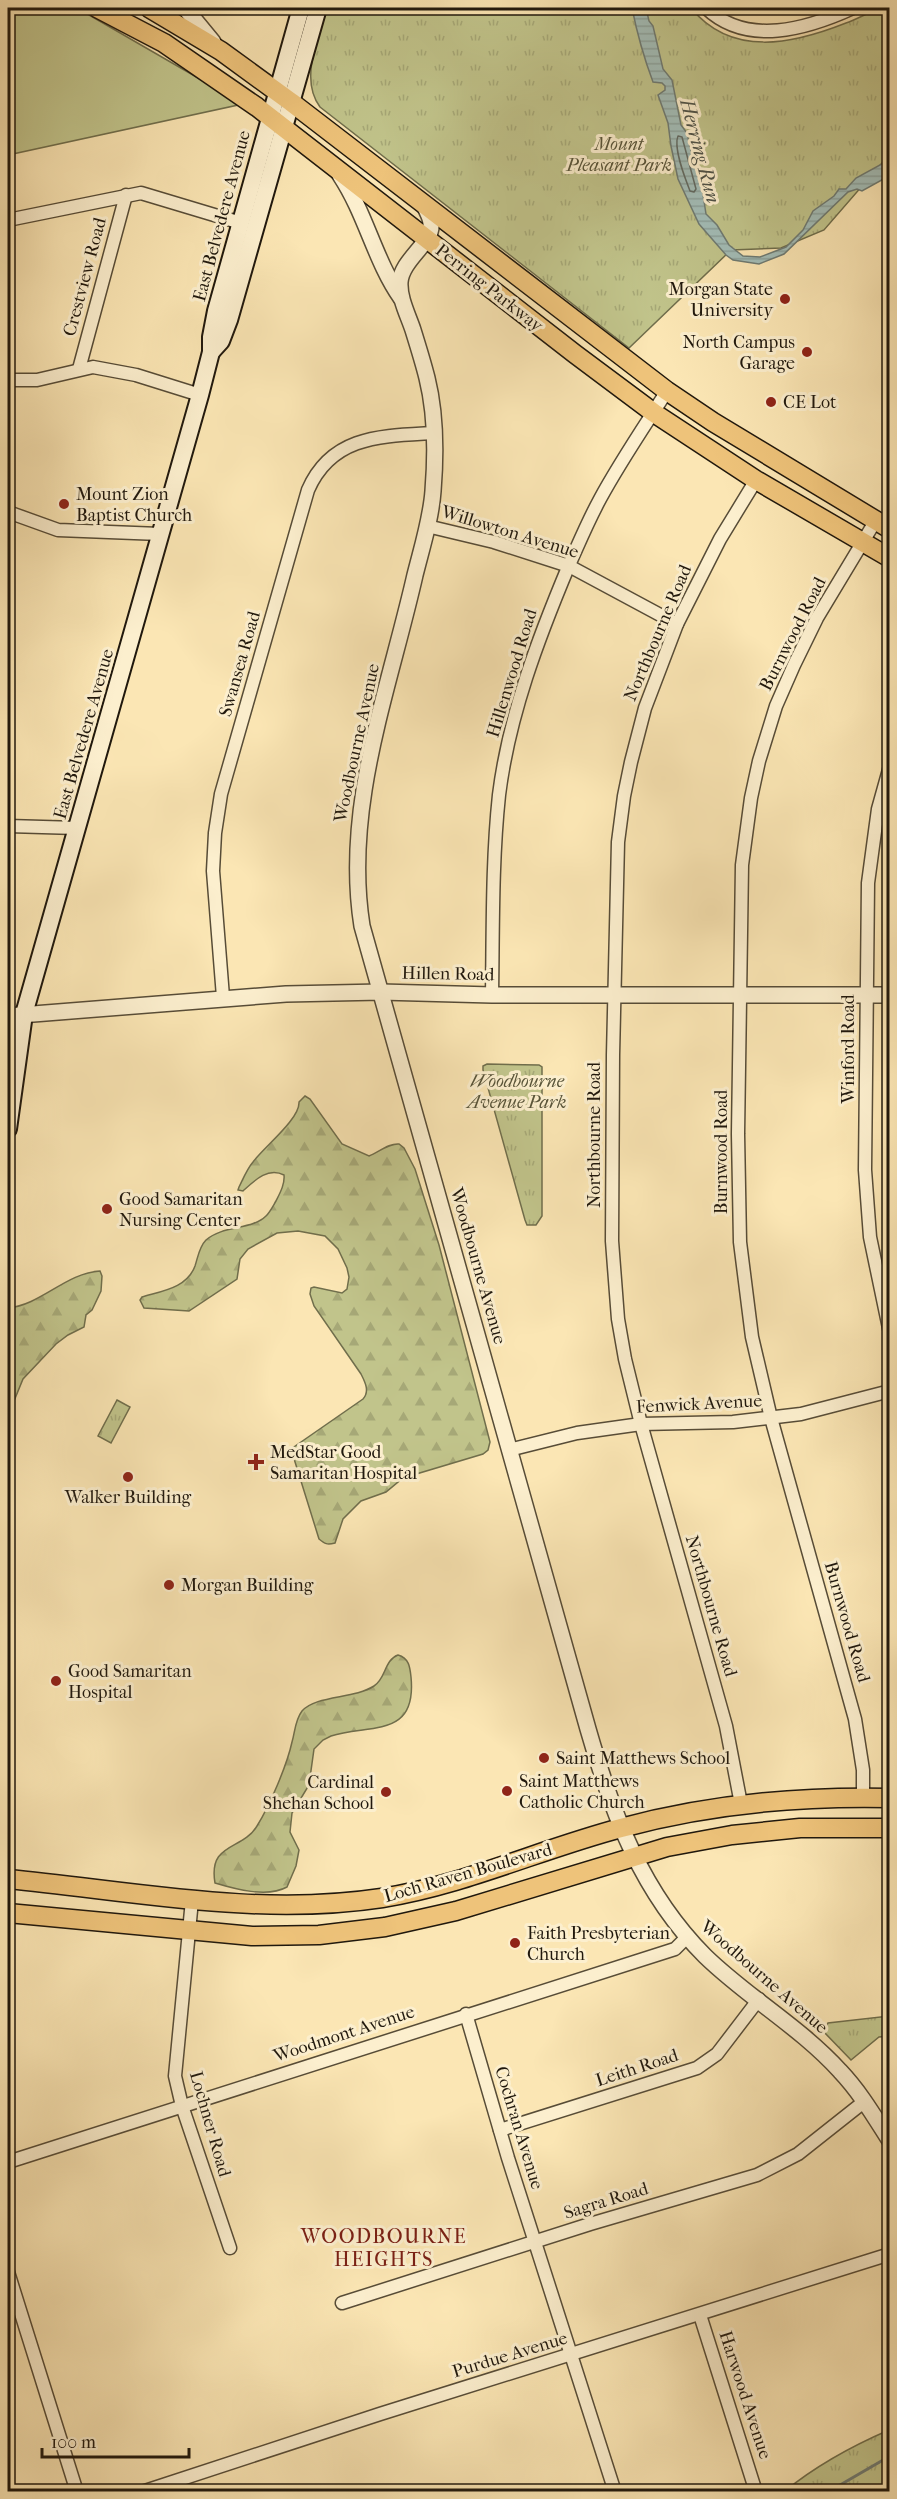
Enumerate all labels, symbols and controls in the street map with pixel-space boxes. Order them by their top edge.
water label: Herring Run [675,95,725,206]
street label: East Belvedere Avenue [189,128,255,304]
park label: Mount Pleasant Park [565,134,672,176]
street label: Crestview Road [59,215,111,339]
street label: Perring Parkway [431,240,548,337]
place label: Morgan State University [669,279,774,321]
marker: Morgan State University [778,292,792,306]
place label: North Campus Garage [683,332,795,374]
marker: North Campus Garage [800,345,814,359]
place label: CE Lot [783,392,837,413]
marker: CE Lot [764,395,778,409]
place label: Mount Zion Baptist Church [76,484,192,526]
marker: Mount Zion Baptist Church [57,497,71,511]
street label: Willowton Avenue [438,501,581,563]
street label: Northbourne Road [620,562,696,704]
street label: Burnwood Road [755,574,831,694]
street label: Hillenwood Road [482,606,542,740]
street label: Swansea Road [215,609,265,719]
street label: East Belvedere Avenue [50,646,118,822]
street label: Woodbourne Avenue [330,662,384,825]
street label: Hillen Road [401,963,495,985]
street label: Winford Road [838,994,859,1105]
street label: Northbourne Road [584,1062,605,1208]
park label: Woodbourne Avenue Park [466,1071,566,1113]
street label: Burnwood Road [711,1089,732,1214]
street label: Woodbourne Avenue [445,1184,510,1347]
place label: Good Samaritan Nursing Center [119,1189,243,1231]
marker: Good Samaritan Nursing Center [100,1202,114,1216]
street label: Fenwick Avenue [635,1390,763,1418]
place label: MedStar Good Samaritan Hospital [270,1442,417,1484]
marker: MedStar Good Samaritan Hospital [247,1453,265,1471]
marker: Walker Building [121,1470,135,1484]
place label: Walker Building [64,1487,192,1508]
street label: Northbourne Road [681,1533,741,1679]
street label: Burnwood Road [820,1559,874,1685]
place label: Morgan Building [181,1575,314,1596]
marker: Morgan Building [162,1578,176,1592]
place label: Good Samaritan Hospital [68,1661,192,1703]
marker: Good Samaritan Hospital [49,1674,63,1688]
place label: Saint Matthews School [556,1748,730,1769]
marker: Saint Matthews School [537,1751,551,1765]
place label: Saint Matthews Catholic Church [519,1771,645,1813]
place label: Cardinal Shehan School [263,1772,374,1814]
marker: Saint Matthews Catholic Church [500,1784,514,1798]
marker: Cardinal Shehan School [379,1785,393,1799]
street label: Loch Raven Boulevard [382,1839,555,1907]
street label: Woodbourne Avenue [695,1915,832,2038]
place label: Faith Presbyterian Church [527,1923,671,1965]
marker: Faith Presbyterian Church [508,1936,522,1950]
street label: Woodmont Avenue [270,2001,417,2067]
street label: Leith Road [593,2045,681,2091]
street label: Cochran Avenue [490,2064,548,2192]
street label: Lochner Road [185,2069,235,2179]
street label: Sagra Road [561,2178,651,2224]
district label: WOODBOURNE HEIGHTS [300,2225,467,2271]
street label: Purdue Avenue [450,2328,570,2382]
street label: Harwood Avenue [714,2328,776,2462]
scale bar [42,2421,189,2459]
text: 100 m [51,2432,96,2453]

